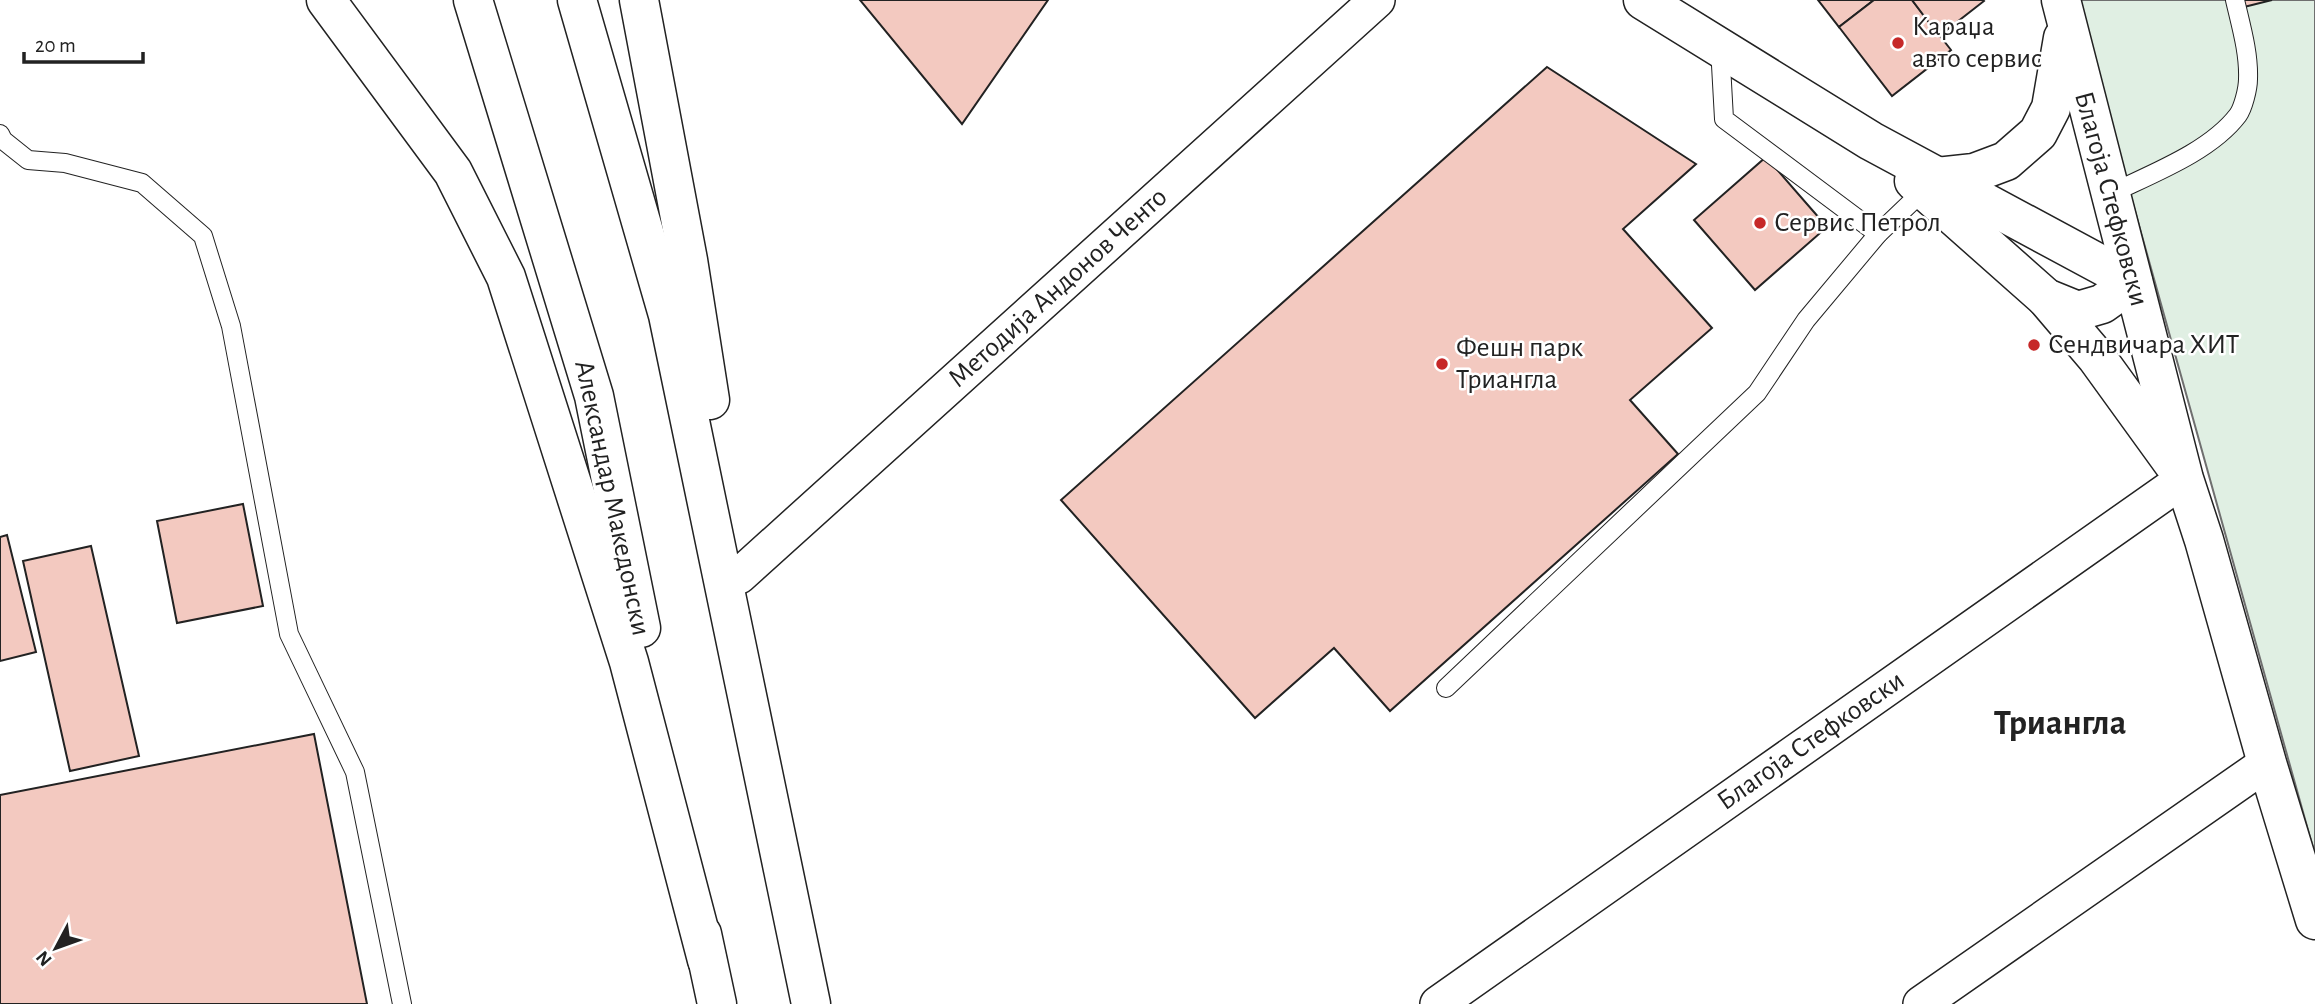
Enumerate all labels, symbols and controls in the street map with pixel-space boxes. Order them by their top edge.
place label: Караџа авто сервис [1912,13,2042,73]
scale bar [24,21,144,65]
text: 20 m [35,35,76,56]
marker: Караџа авто сервис [1890,35,1906,51]
street label: Благоја Стефковски [2069,89,2153,309]
street label: Методија Андонов Ченто [943,183,1173,393]
place label: Сервис Петрол [1774,209,1941,237]
marker: Сервис Петрол [1752,215,1768,231]
place label: Сендвичара ХИТ [2048,331,2239,359]
place label: Фешн парк Триангла [1456,334,1583,394]
marker: Сендвичара ХИТ [2026,337,2042,353]
marker: Фешн парк Триангла [1434,356,1450,372]
street label: Александар Македонски [569,358,655,638]
street label: Благоја Стефковски [1712,666,1910,816]
district label: Триангла [1994,706,2126,741]
north arrow [21,913,91,983]
text: N [33,947,56,969]

